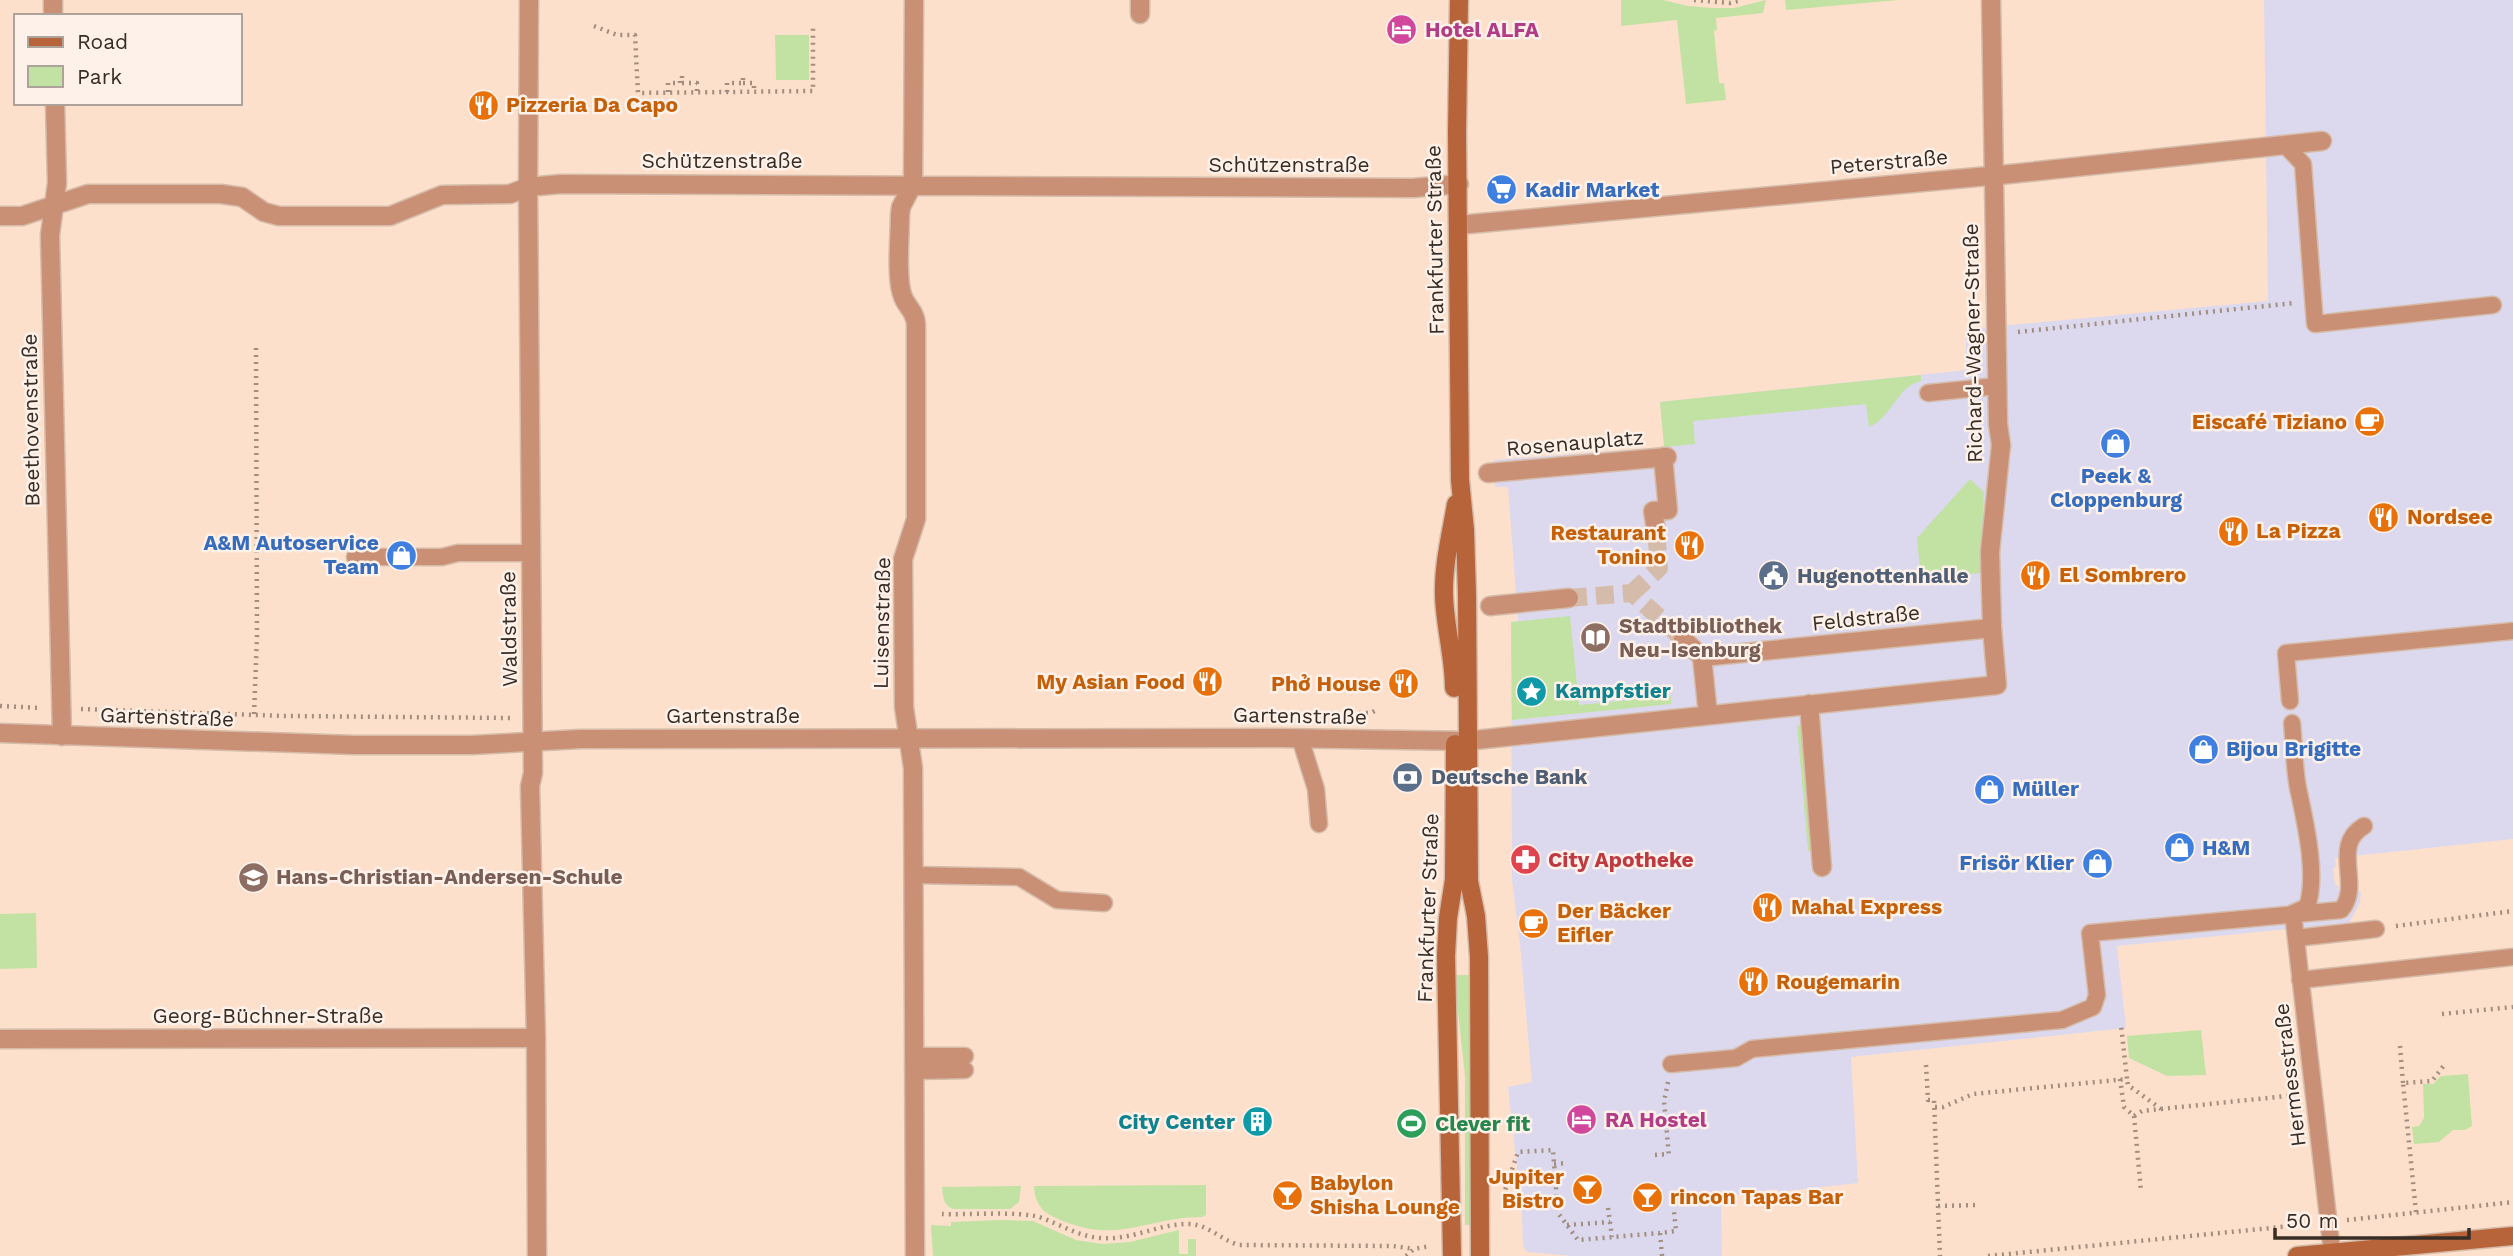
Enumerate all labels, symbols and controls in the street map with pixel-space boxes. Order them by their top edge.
hotel icon: Hotel ALFA [1385,13,1419,47]
legend [14,14,242,105]
place label: Hotel ALFA [1425,17,1540,42]
text: Road [77,29,128,54]
text: Park [77,64,122,89]
restaurant icon: Pizzeria Da Capo [466,88,500,122]
place label: Pizzeria Da Capo [506,92,678,117]
street label: Peterstraße [1829,144,1949,179]
street label: Frankfurter Straße [1420,145,1449,335]
street label: Schützenstraße [641,148,803,173]
street label: Schützenstraße [1208,152,1370,177]
supermarket icon: Kadir Market [1485,173,1519,207]
place label: Kadir Market [1525,177,1659,202]
street label: Richard-Wagner-Straße [1958,223,1987,463]
street label: Beethovenstraße [16,333,45,507]
cafe icon: Eiscafé Tiziano [2353,405,2387,439]
place label: Eiscafé Tiziano [2192,409,2347,434]
street label: Rosenauplatz [1505,424,1645,461]
shop icon: Peek & Cloppenburg [2099,427,2133,461]
place label: Peek & Cloppenburg [2050,463,2182,512]
restaurant icon: Nordsee [2367,500,2401,534]
place label: Nordsee [2407,504,2493,529]
restaurant icon: La Pizza [2216,514,2250,548]
place label: La Pizza [2256,518,2341,543]
place label: Restaurant Tonino [1551,520,1666,569]
restaurant icon: Restaurant Tonino [1672,528,1706,562]
place label: A&M Autoservice Team [203,530,379,579]
shop icon: A&M Autoservice Team [385,538,419,572]
street label: Luisenstraße [868,557,895,689]
restaurant icon: El Sombrero [2019,558,2053,592]
public building icon: Hugenottenhalle [1757,559,1791,593]
place label: El Sombrero [2059,562,2186,587]
place label: Hugenottenhalle [1797,563,1969,588]
street label: Waldstraße [495,571,522,687]
street label: Feldstraße [1811,599,1921,636]
place label: Stadtbibliothek Neu-Isenburg [1619,613,1783,662]
library icon: Stadtbibliothek Neu-Isenburg [1579,621,1613,655]
restaurant icon: My Asian Food [1191,665,1225,699]
restaurant icon: Phở House [1387,667,1421,701]
place label: My Asian Food [1036,669,1185,694]
place label: Phở House [1271,671,1381,696]
place icon: Kampfstier [1515,674,1549,708]
place label: Kampfstier [1555,678,1671,703]
street label: Gartenstraße [100,702,234,731]
street label: Gartenstraße [1233,702,1367,729]
street label: Gartenstraße [666,703,800,728]
shop icon: Bijou Brigitte [2186,732,2220,766]
place label: Bijou Brigitte [2226,736,2361,761]
bank icon: Deutsche Bank [1391,760,1425,794]
place label: Deutsche Bank [1431,764,1588,789]
shop icon: Müller [1972,772,2006,806]
place label: Müller [2012,776,2079,801]
street label: Frankfurter Straße [1412,813,1443,1003]
shop icon: H&M [2162,831,2196,865]
place label: H&M [2202,835,2250,860]
pharmacy icon: City Apotheke [1508,843,1542,877]
shop icon: Frisör Klier [2080,846,2114,880]
place label: City Apotheke [1548,847,1694,872]
place label: Frisör Klier [1959,850,2074,875]
school or university icon: Hans-Christian-Andersen-Schule [236,860,270,894]
place label: Hans-Christian-Andersen-Schule [276,864,623,889]
restaurant icon: Mahal Express [1751,890,1785,924]
place label: Mahal Express [1791,894,1942,919]
place label: Der Bäcker Eifler [1557,898,1671,947]
cafe icon: Der Bäcker Eifler [1517,906,1551,940]
restaurant icon: Rougemarin [1736,965,1770,999]
place label: Rougemarin [1776,969,1900,994]
street label: Hermesstraße [2268,1002,2311,1148]
street label: Georg-Büchner-Straße [152,1003,384,1028]
hotel icon: RA Hostel [1565,1103,1599,1137]
building icon: City Center [1241,1105,1275,1139]
sports icon: Clever fit [1395,1107,1429,1141]
place label: RA Hostel [1605,1107,1707,1132]
place label: City Center [1118,1109,1235,1134]
place label: Clever fit [1435,1111,1530,1136]
place label: Jupiter Bistro [1488,1164,1564,1213]
place label: Babylon Shisha Lounge [1310,1170,1460,1219]
bar icon: Jupiter Bistro [1570,1172,1604,1206]
bar icon: Babylon Shisha Lounge [1270,1178,1304,1212]
bar icon: rincon Tapas Bar [1630,1180,1664,1214]
place label: rincon Tapas Bar [1670,1184,1843,1209]
scale bar [2275,1196,2469,1240]
text: 50 m [2286,1208,2338,1233]

